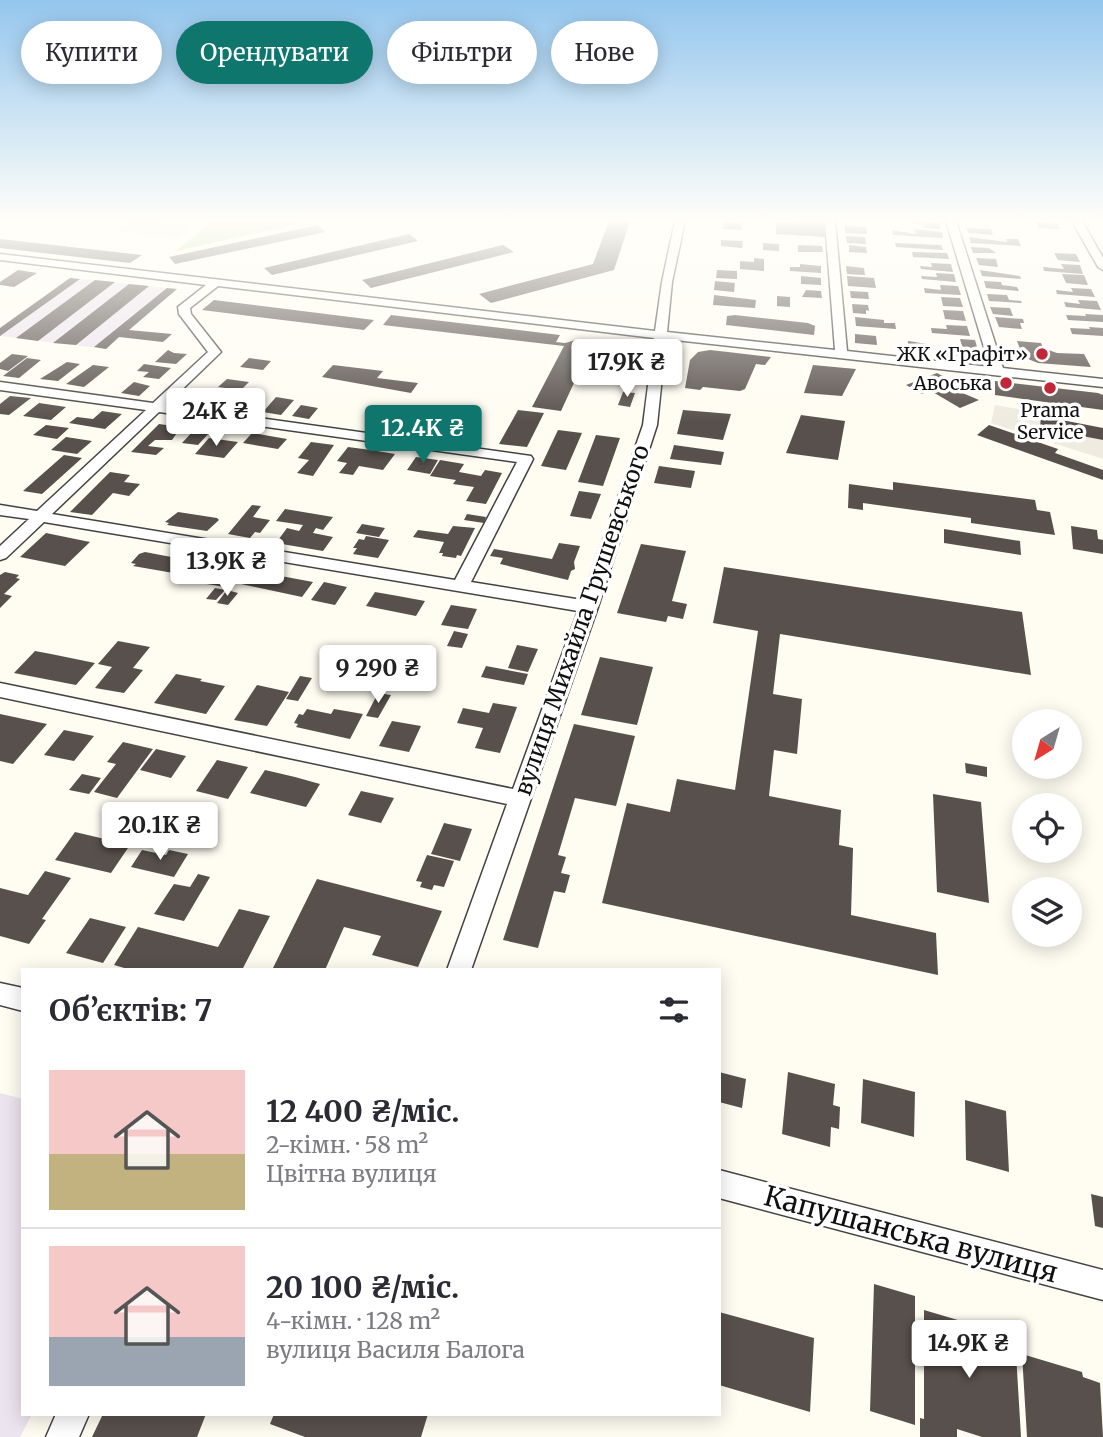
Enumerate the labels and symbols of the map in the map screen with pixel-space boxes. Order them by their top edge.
pin: 17.9K ₴ [562,340,692,399]
place label: ЖК «Графіт» [897,342,1028,366]
marker: ЖК «Графіт» [1034,346,1050,362]
place label: Авоська [912,371,992,395]
marker: Авоська [998,375,1014,391]
marker: Prama Service [1042,380,1058,396]
pin: 24K ₴ [167,388,265,448]
place label: Prama Service [1017,398,1083,444]
pin: 12.4K ₴ [358,406,488,465]
street label: вулиця Михайла Грушевського [508,441,655,799]
pin: 13.9K ₴ [162,538,292,598]
pin: 9 290 ₴ [313,646,443,705]
north arrow [1012,709,1082,779]
pin: 20.1K ₴ [95,802,225,862]
street label: Капушанська вулиця [760,1177,1062,1291]
pin: 14.9K ₴ [904,1320,1034,1380]

